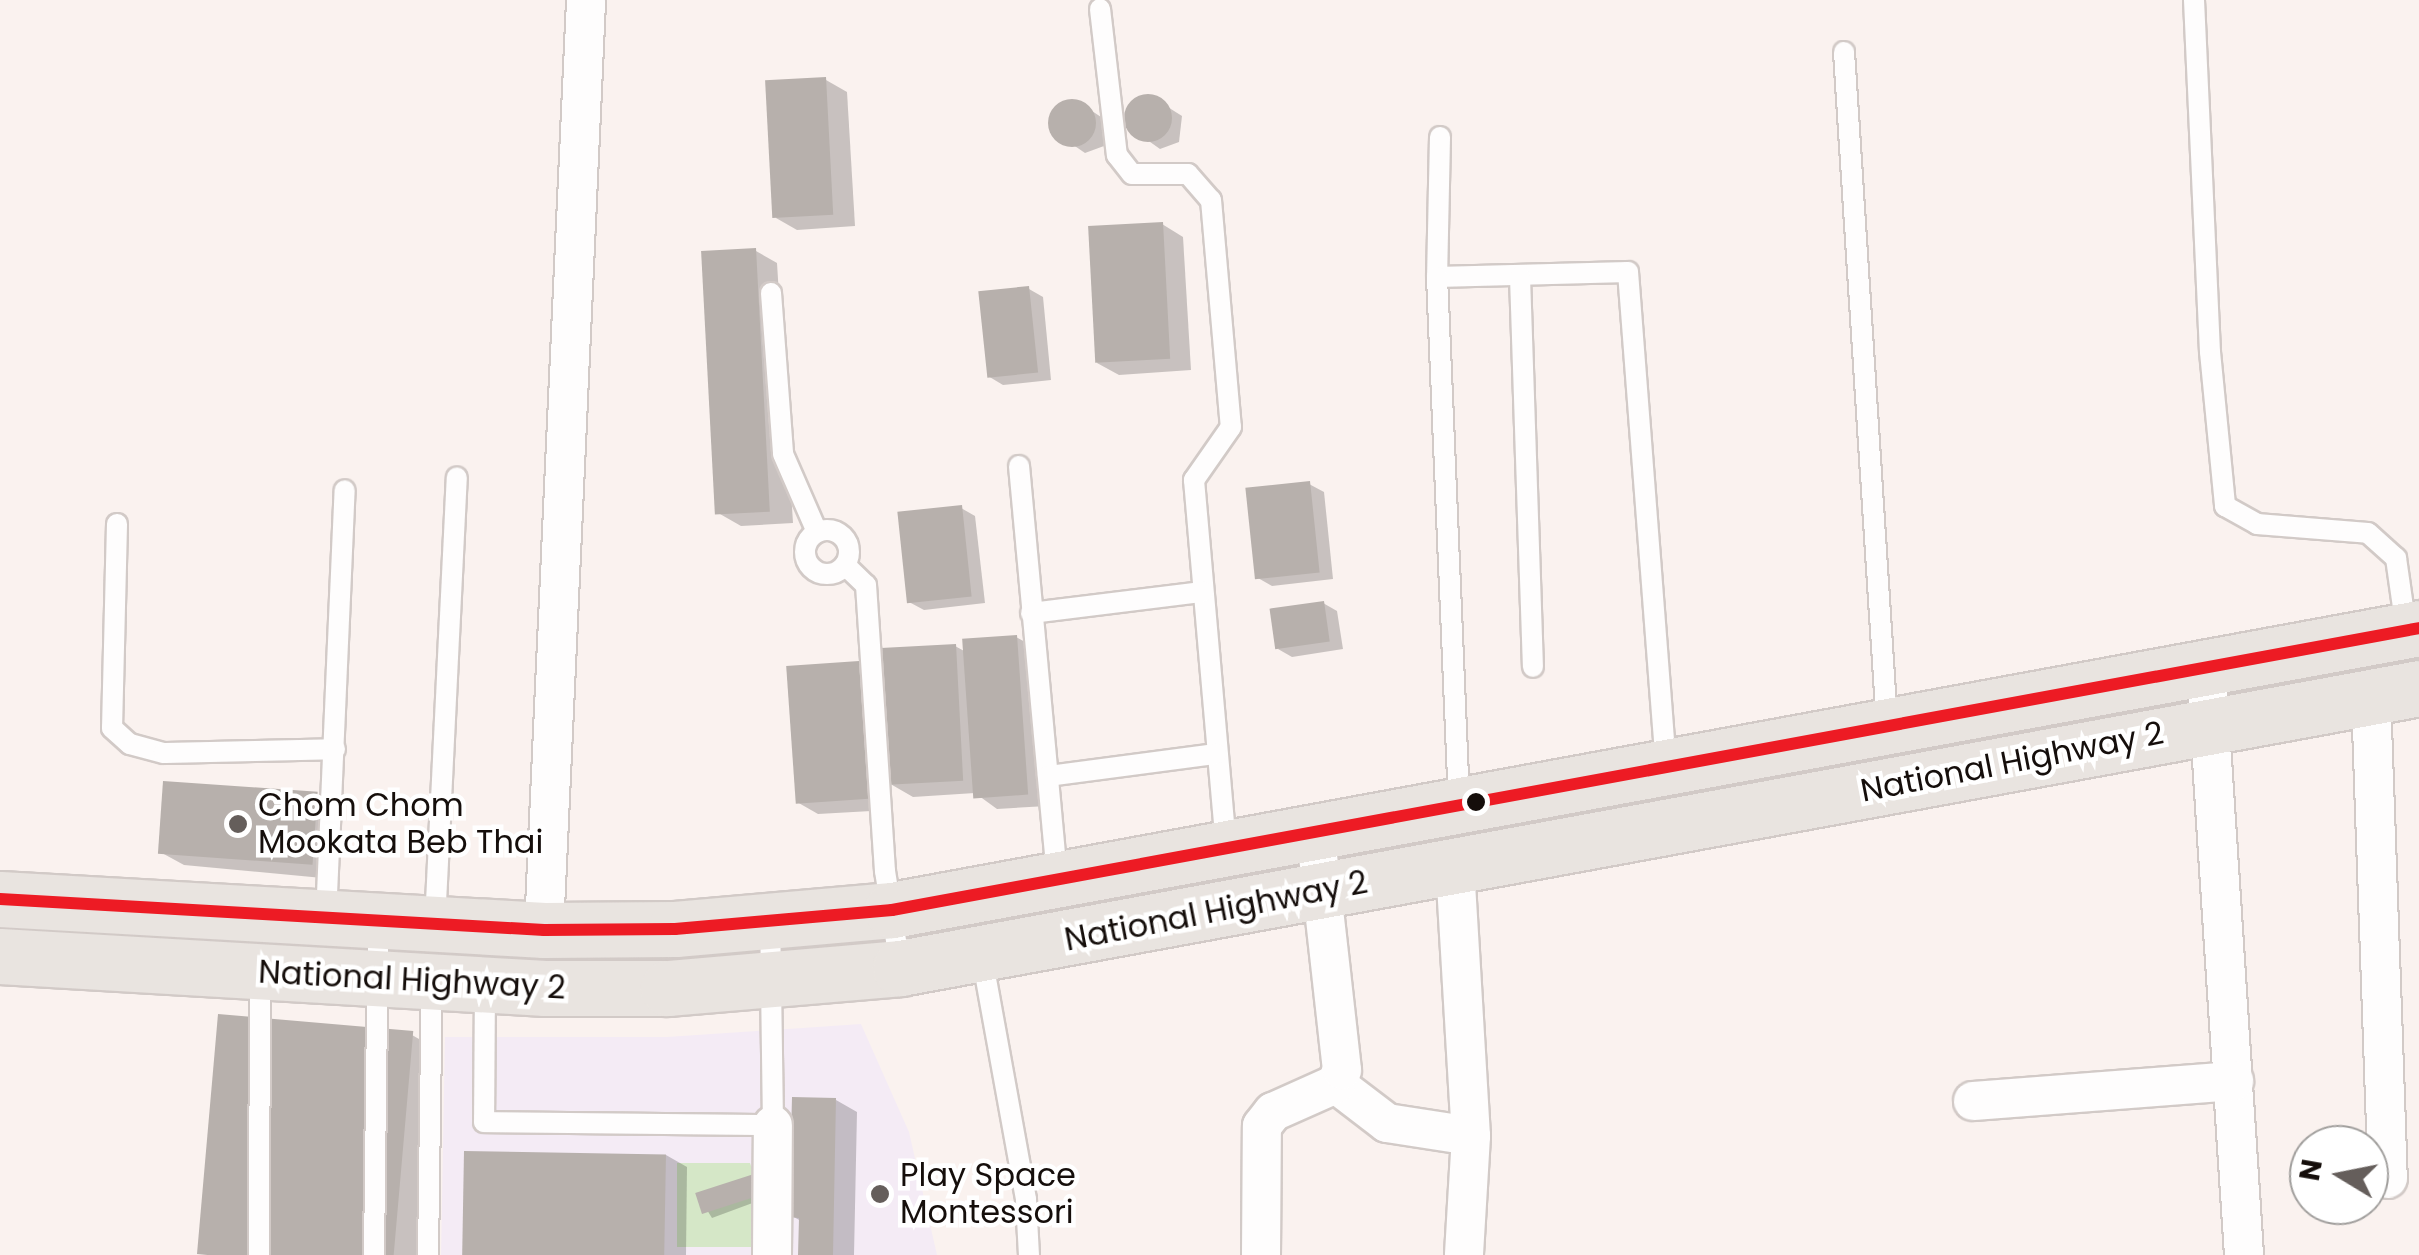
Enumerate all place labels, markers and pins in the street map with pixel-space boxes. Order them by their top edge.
place label: Chom Chom Mookata Beb Thai [258,787,543,862]
unlabelled marker [1466,792,1486,812]
marker: Chom Chom Mookata Beb Thai [227,813,249,835]
place label: Play Space Montessori [900,1157,1076,1232]
marker: Play Space Montessori [869,1183,891,1205]

